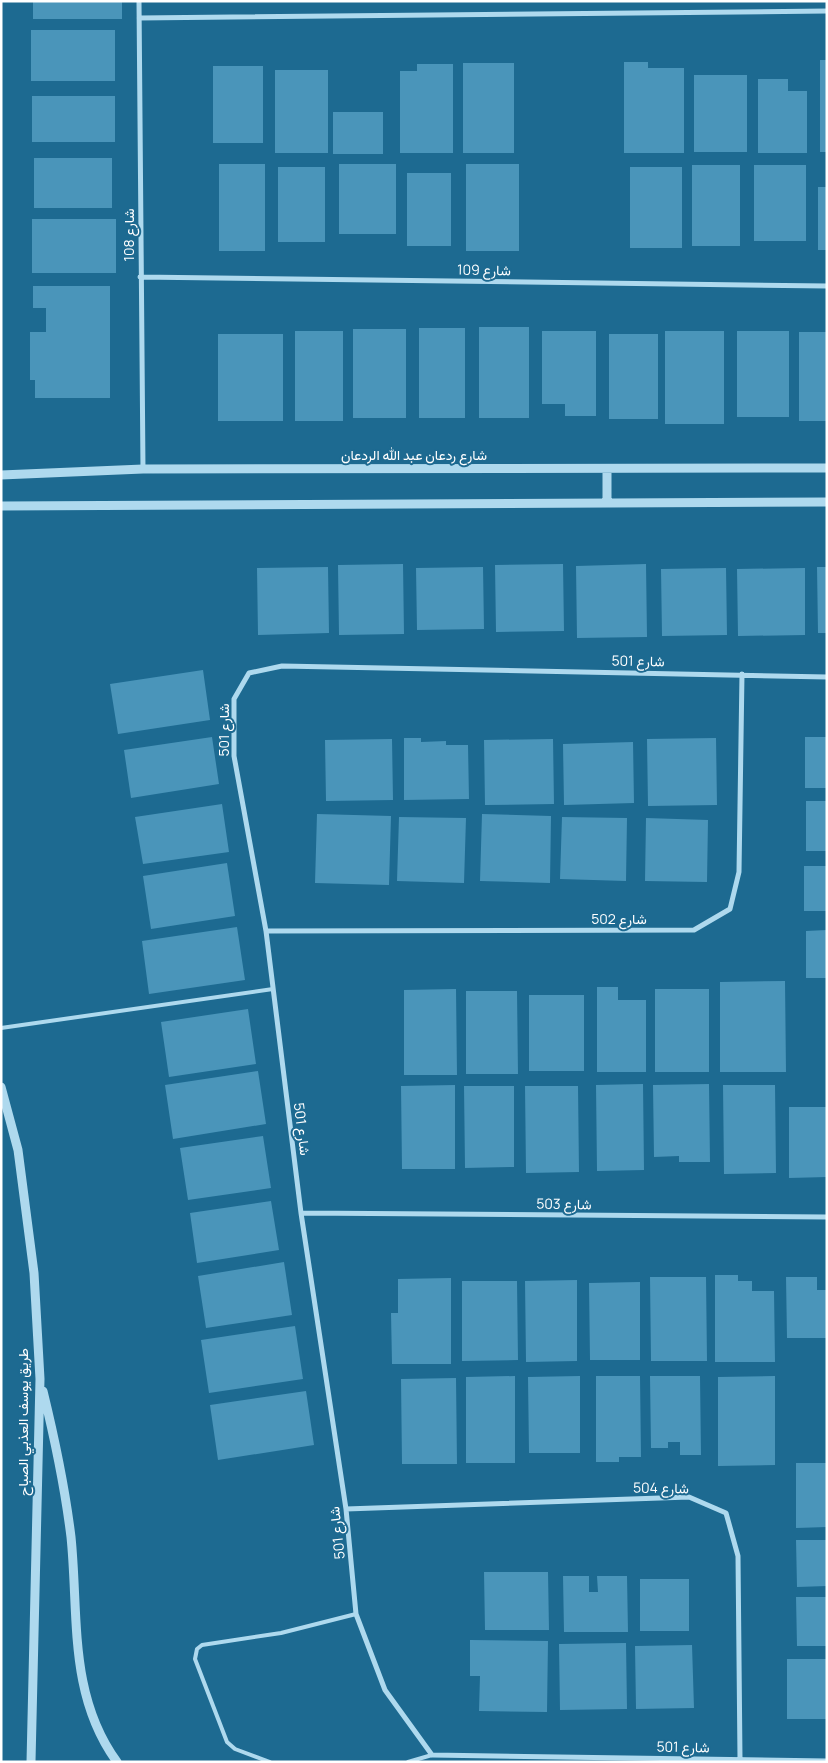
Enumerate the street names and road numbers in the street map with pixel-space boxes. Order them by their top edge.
street label: شارع 108 [119,208,140,262]
street label: شارع 109 [457,260,511,281]
street label: شارع ردعان عبد الله الردعان [341,445,487,466]
street label: شارع 501 [611,651,665,672]
street label: شارع 501 [214,703,235,757]
street label: شارع 502 [591,909,647,930]
street label: شارع 501 [288,1101,315,1157]
street label: شارع 503 [536,1194,592,1215]
street label: طريق يوسف العذبي الصباح [13,1348,35,1496]
street label: شارع 504 [633,1478,689,1499]
street label: شارع 501 [324,1505,351,1560]
street label: شارع 501 [656,1737,710,1758]

